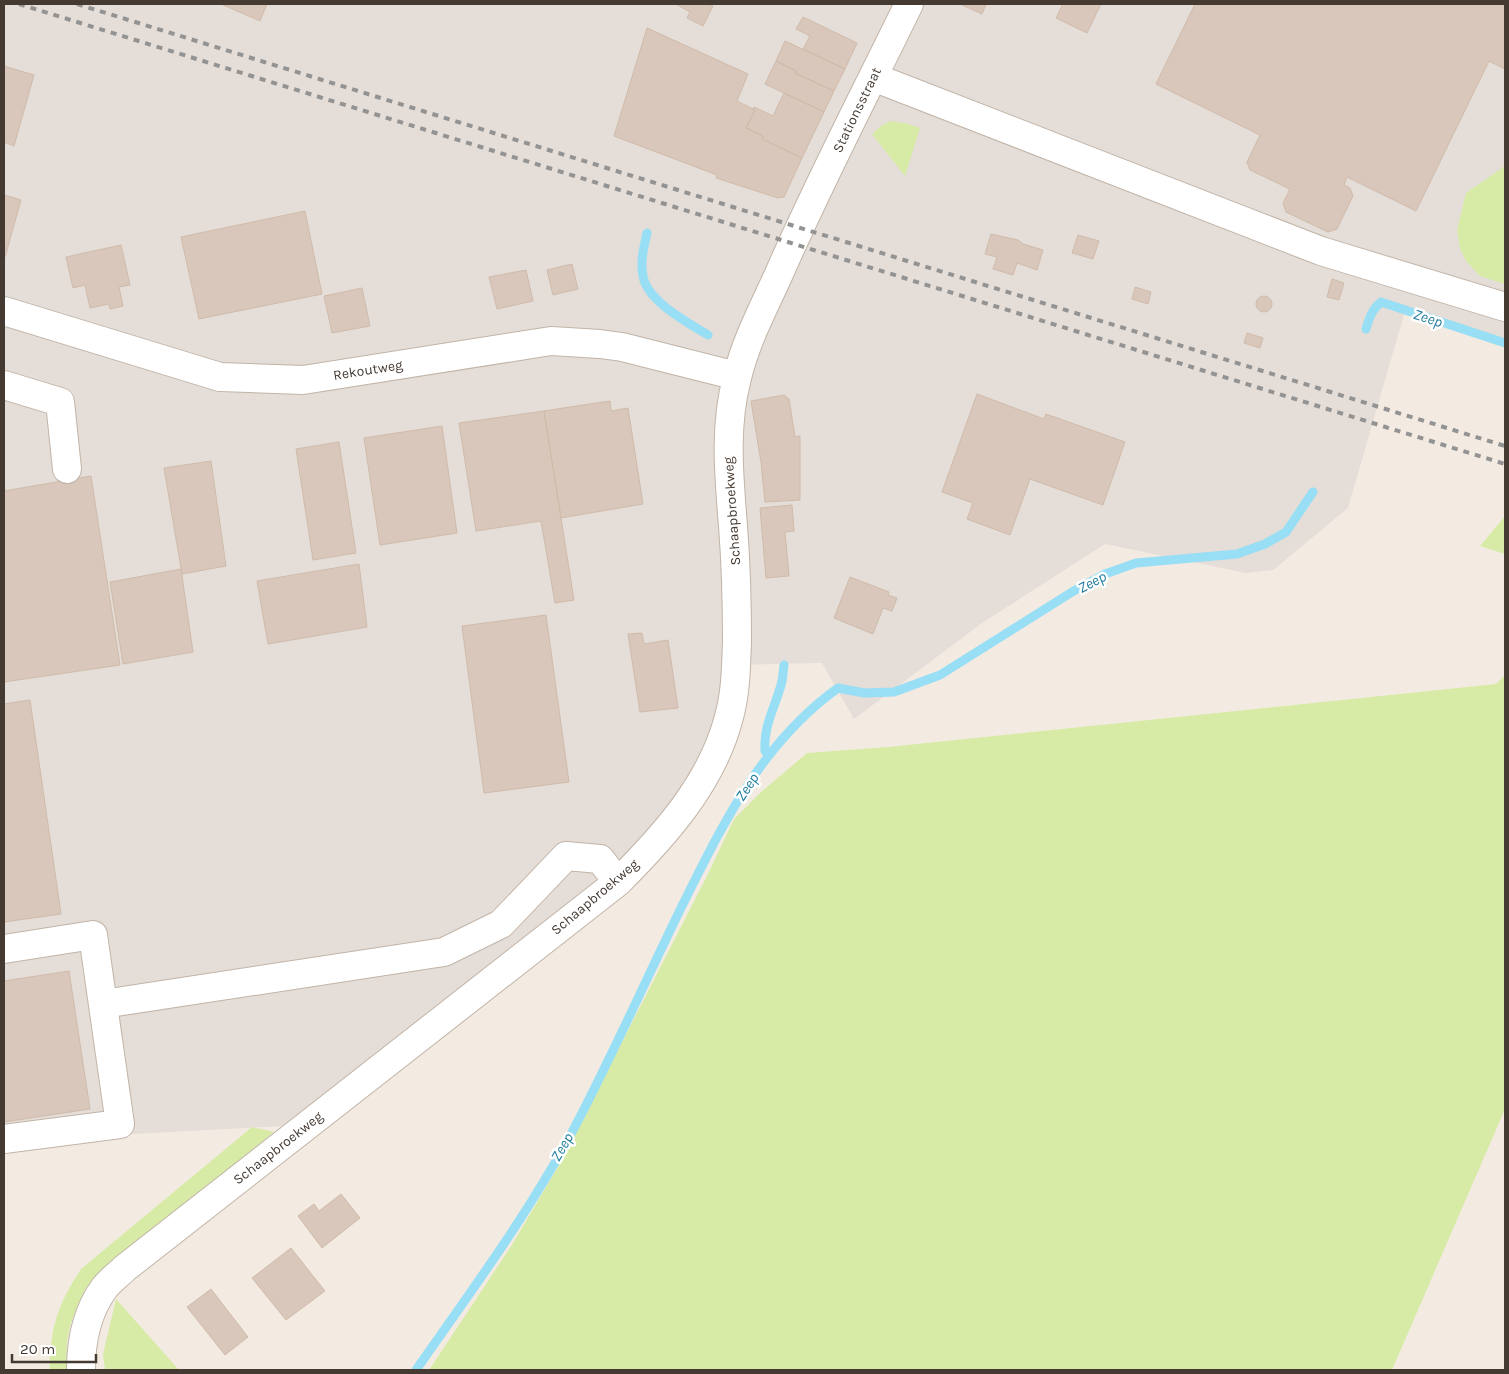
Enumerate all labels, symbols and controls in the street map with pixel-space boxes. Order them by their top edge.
street label: Stationsstraat [829,65,885,155]
water label: Zeep [1411,305,1445,331]
street label: Rekoutweg [332,356,404,384]
street label: Schaapbroekweg [720,456,744,566]
water label: Zeep [1075,567,1109,597]
water label: Zeep [731,770,763,804]
street label: Schaapbroekweg [548,855,642,939]
street label: Schaapbroekweg [230,1108,326,1188]
water label: Zeep [547,1130,577,1164]
scale bar [12,1332,96,1364]
text: 20 m [20,1340,55,1358]

